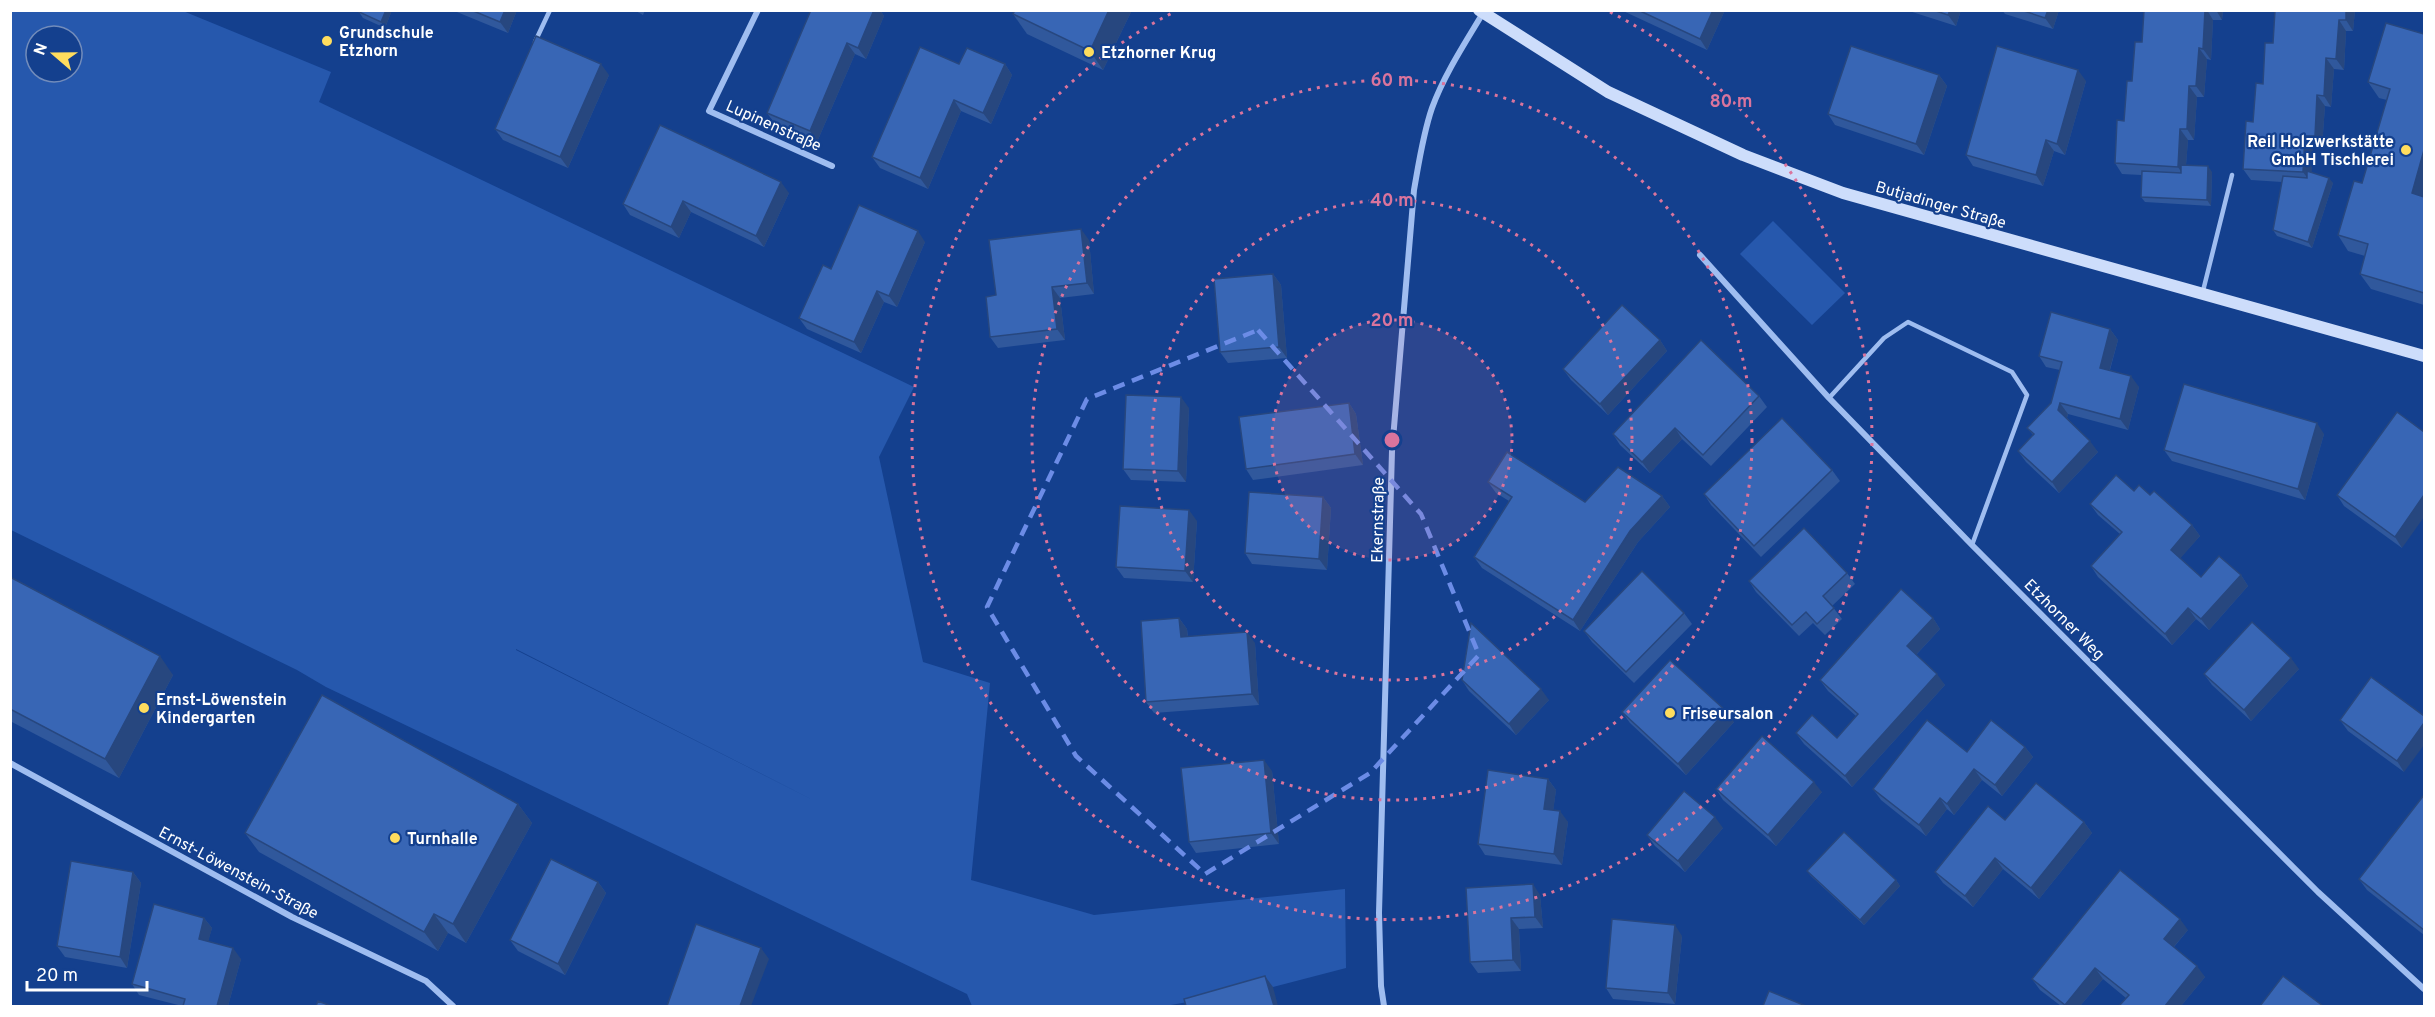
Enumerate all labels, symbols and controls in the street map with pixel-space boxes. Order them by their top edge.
north arrow [24,24,84,84]
place label: Grundschule Etzhorn [339,24,434,62]
marker: Grundschule Etzhorn [320,34,334,48]
text: N [30,41,53,58]
place label: Etzhorner Krug [1101,44,1216,64]
marker: Etzhorner Krug [1082,45,1096,59]
text: 60 m [1370,70,1414,93]
text: 80 m [1709,91,1753,114]
street label: Lupinenstraße [722,97,824,157]
place label: Reil Holzwerkstätte GmbH Tischlerei [2247,133,2394,171]
marker: Reil Holzwerkstätte GmbH Tischlerei [2399,143,2413,157]
street label: Butjadinger Straße [1873,178,2008,234]
text: 40 m [1370,190,1414,213]
text: 20 m [1370,310,1414,333]
centre of rings [1382,430,1402,450]
street label: Ekernstraße [1368,477,1390,563]
street label: Etzhorner Weg [2019,576,2108,665]
place label: Ernst-Löwenstein Kindergarten [156,691,287,729]
marker: Ernst-Löwenstein Kindergarten [137,701,151,715]
place label: Friseursalon [1682,705,1773,725]
marker: Friseursalon [1663,706,1677,720]
street label: Ernst-Löwenstein-Straße [155,823,321,924]
place label: Turnhalle [407,830,478,850]
marker: Turnhalle [388,831,402,845]
scale bar [27,954,147,992]
text: 20 m [36,965,78,988]

